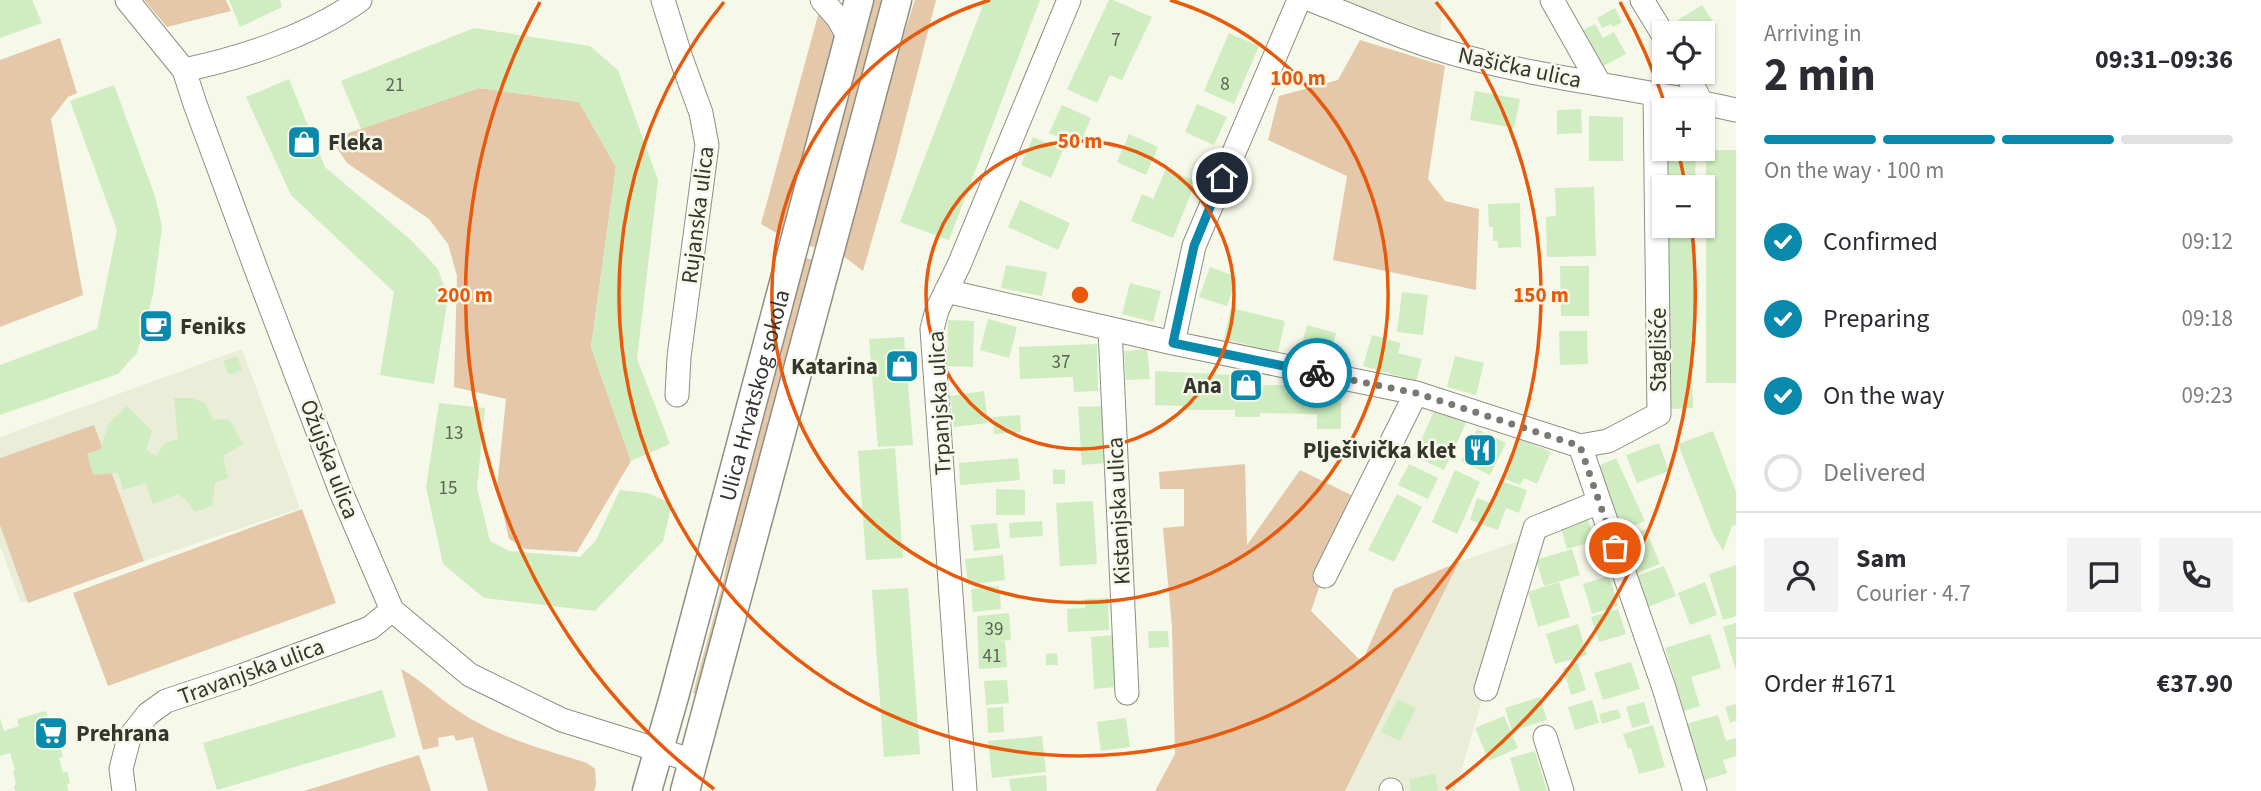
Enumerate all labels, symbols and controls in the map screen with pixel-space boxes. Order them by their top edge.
text: Arriving in [1764,17,1862,50]
map controls [1652,21,1715,238]
button: locate [1652,21,1715,84]
house number: 7 [1111,27,1121,54]
street label: Našička ulica [1455,38,1585,97]
text: 09:31–09:36 [2095,41,2233,78]
text: 2 min [1764,43,1876,108]
text: 100 m [1270,63,1326,93]
house number: 8 [1220,71,1230,98]
house number: 21 [386,72,404,99]
button: + [1652,98,1715,161]
shop icon: Fleka [285,123,323,161]
place label: Fleka [328,126,383,159]
text: 50 m [1058,126,1102,156]
street label: Rujanska ulica [673,144,722,286]
pin [1192,148,1252,208]
text: On the way · 100 m [1764,154,1944,187]
icon: home [1203,159,1241,197]
button: − [1652,175,1715,238]
icon: check [1764,223,1802,261]
text: Confirmed [1823,223,1938,260]
text: 09:12 [2182,225,2233,258]
text: 200 m [437,280,493,310]
text: 150 m [1513,280,1569,310]
centre of rings [1068,283,1092,307]
street label: Ulica Hrvatskog sokola [711,286,798,505]
icon: check [1764,300,1802,338]
text: Preparing [1823,300,1929,337]
text: 09:18 [2182,302,2233,335]
cafe icon: Feniks [137,307,175,345]
street label: Staglišće [1642,308,1675,392]
place label: Feniks [180,310,246,343]
street label: Trpanjska ulica [919,330,960,476]
courier [1282,338,1352,408]
shop icon: Katarina [883,347,921,385]
house number: 37 [1052,349,1070,376]
place label: Katarina [791,350,878,383]
icon: bike [1298,354,1336,392]
shop icon: Ana [1227,366,1265,404]
place label: Ana [1183,369,1222,402]
icon: check [1764,377,1802,415]
text: On the way [1823,377,1944,414]
text: 09:23 [2182,379,2233,412]
street label: Ožujska ulica [292,395,367,524]
house number: 13 [445,420,463,447]
restaurant icon: Plješivička klet [1461,431,1499,469]
place label: Plješivička klet [1303,434,1456,467]
street label: Kistanjska ulica [1098,436,1139,586]
text: Delivered [1823,454,1926,491]
house number: 15 [439,475,457,502]
pin [1585,518,1645,578]
icon: bag [1596,529,1634,567]
button: person [1764,538,1838,612]
button: chat [2067,538,2141,612]
button: phone [2159,538,2233,612]
text: Sam [1856,540,1906,577]
text: Courier · 4.7 [1856,577,1971,610]
house number: 39 [985,616,1003,643]
street label: Travanjska ulica [174,630,329,713]
house number: 41 [983,643,1001,670]
text: Order #1671 [1764,665,1896,702]
text: €37.90 [2157,665,2233,702]
supermarket icon: Prehrana [32,714,70,752]
place label: Prehrana [76,717,170,750]

